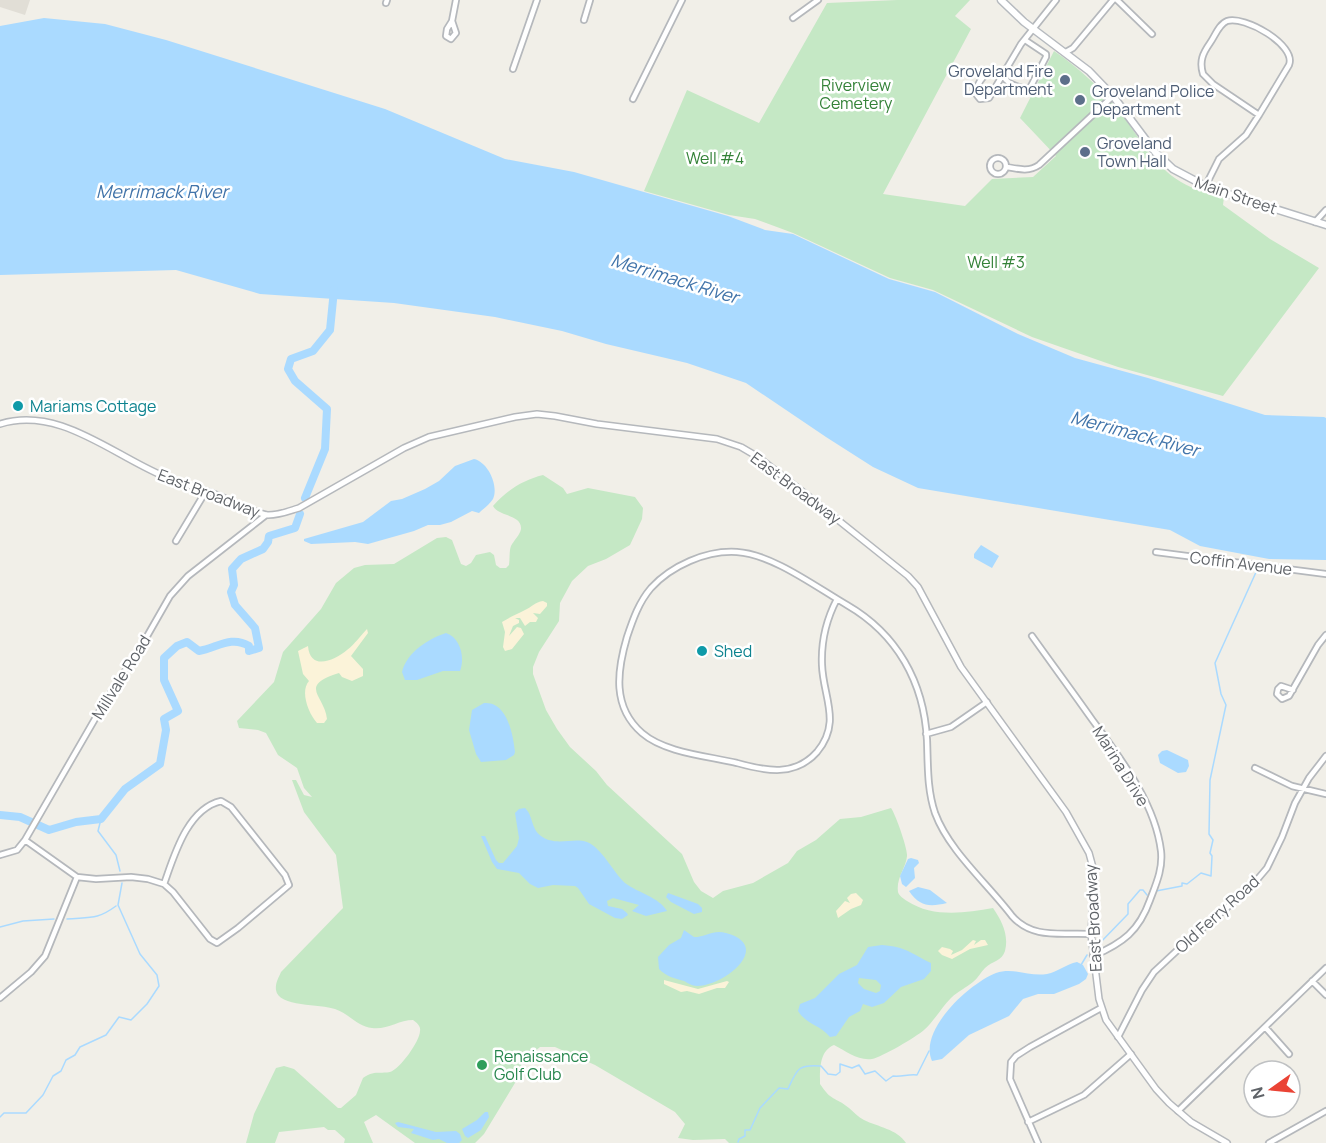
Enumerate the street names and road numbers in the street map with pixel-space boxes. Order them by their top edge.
street label: Main Street [1192,171,1280,219]
street label: East Broadway [746,447,846,530]
street label: East Broadway [155,463,264,523]
street label: Coffin Avenue [1189,546,1293,580]
street label: Millvale Road [86,631,156,723]
street label: Marina Drive [1088,722,1154,810]
street label: East Broadway [1079,863,1107,972]
street label: Old Ferry Road [1170,870,1264,958]

